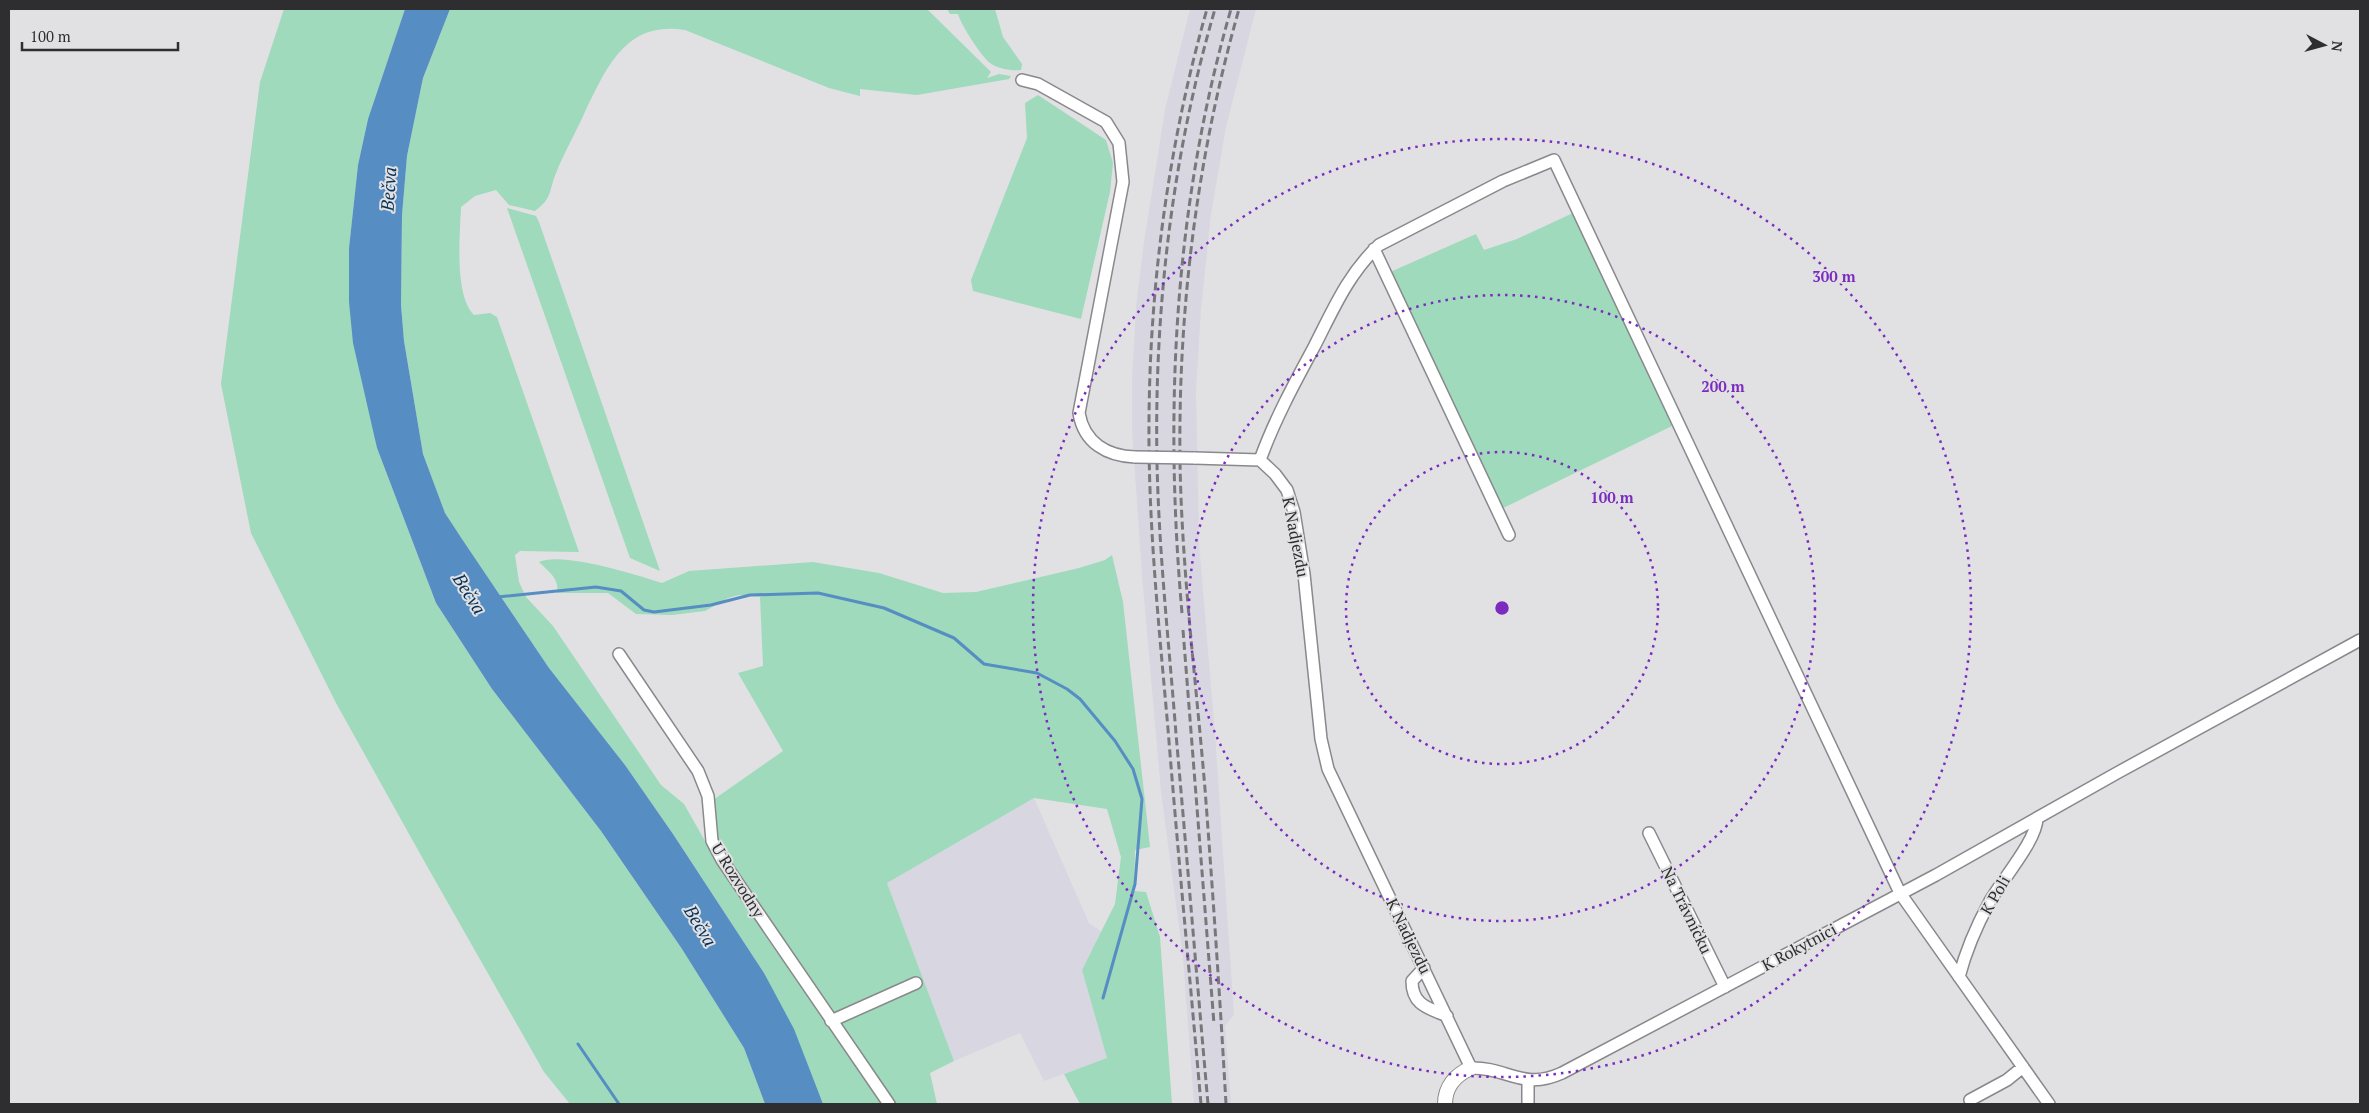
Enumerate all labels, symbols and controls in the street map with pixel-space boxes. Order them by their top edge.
scale bar [22,20,179,52]
north arrow [2299,20,2349,70]
text: 100 m [30,26,71,46]
text: N [2327,40,2347,53]
water label: Bečva [374,166,402,213]
text: 300 m [1812,266,1856,286]
text: 200 m [1701,376,1745,396]
text: 100 m [1590,487,1634,507]
street label: K Nadjezdu [1277,495,1315,579]
water label: Bečva [447,567,492,619]
centre of rings [1493,599,1511,617]
street label: U Rozvodny [706,839,770,922]
street label: Na Trávníčku [1656,863,1718,957]
street label: K Poli [1975,871,2015,919]
street label: K Nadjezdu [1381,895,1437,977]
water label: Bečva [679,899,723,951]
street label: K Rokytnici [1758,918,1840,976]

